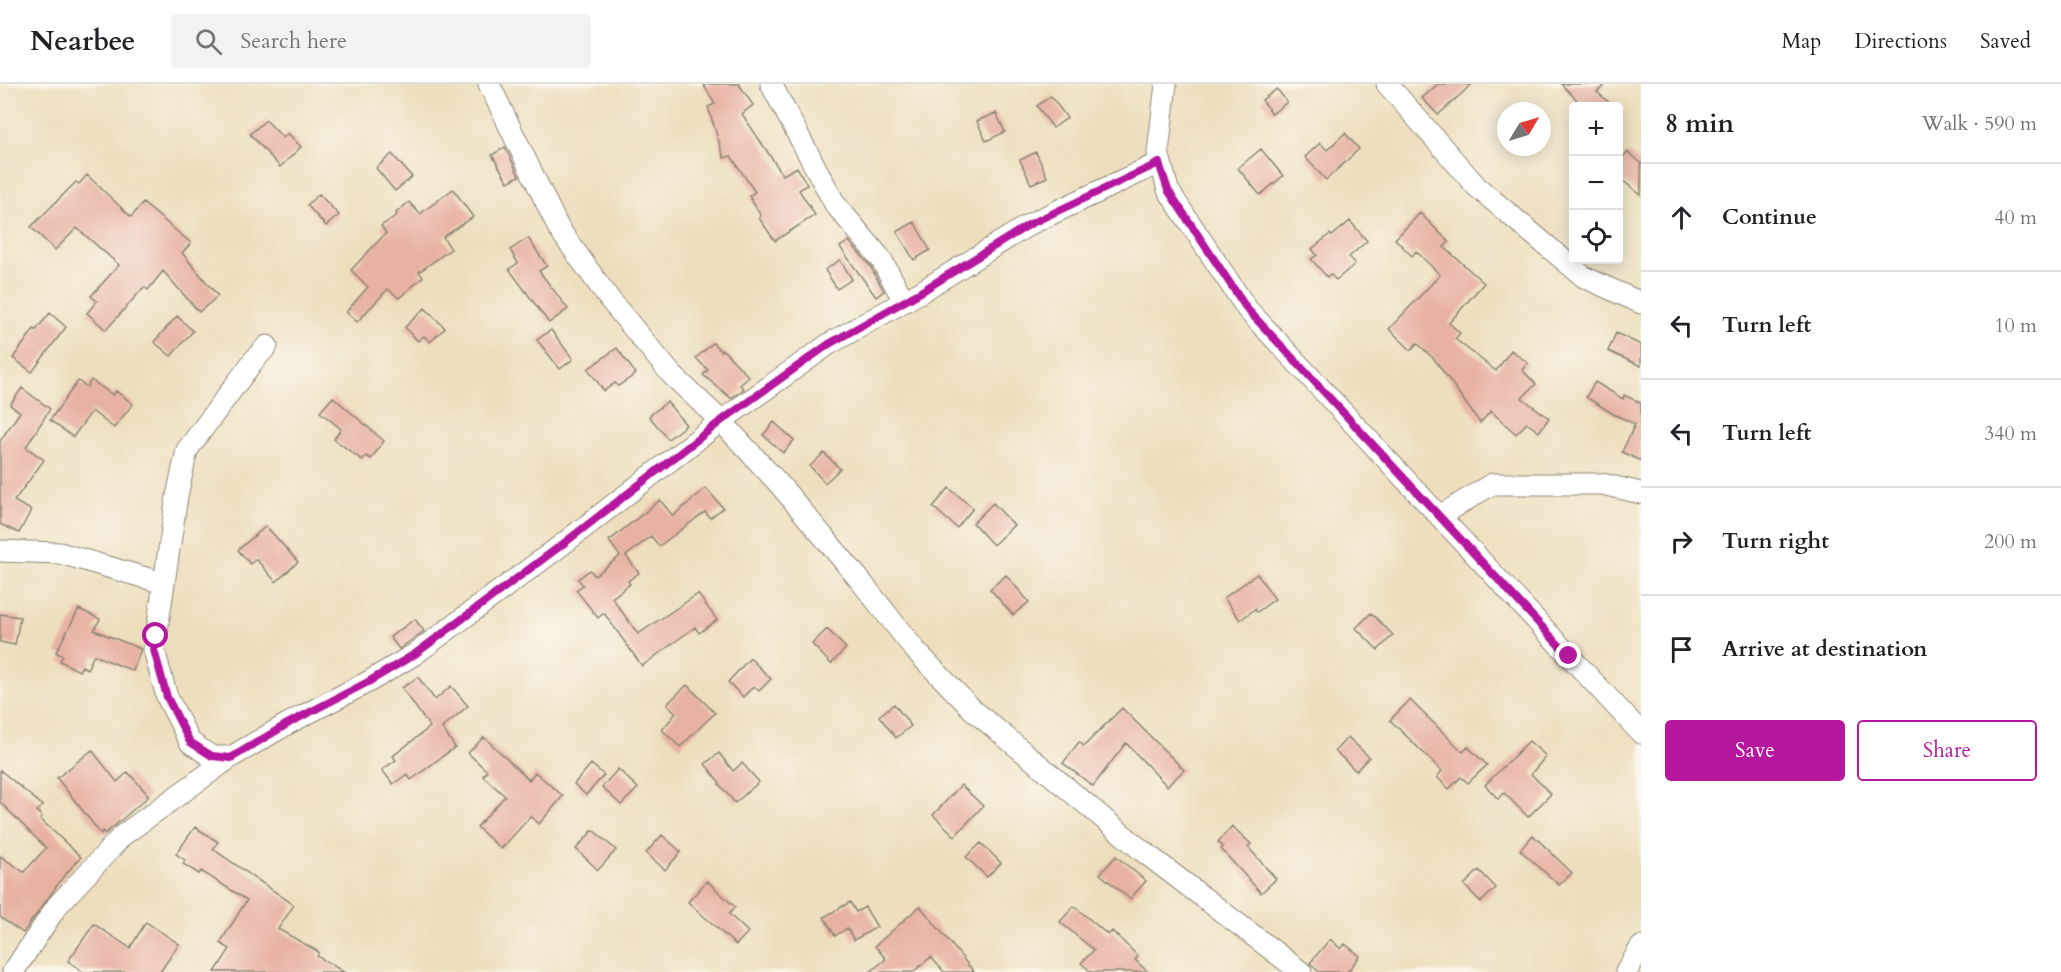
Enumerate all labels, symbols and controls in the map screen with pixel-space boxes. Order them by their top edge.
search box [171,14,591,68]
text: Nearbee [30,22,135,60]
icon: search [192,25,225,58]
text: Search here [240,26,347,56]
text: Map [1781,27,1821,56]
text: Directions [1854,27,1947,56]
text: Saved [1980,27,2031,56]
north arrow [1497,102,1551,156]
map controls [1569,102,1623,264]
button: + [1569,102,1623,156]
text: 8 min [1665,106,1734,141]
text: Walk · 590 m [1922,110,2037,137]
button: − [1569,156,1623,210]
icon: ahead [1665,201,1698,234]
text: Continue [1722,202,1817,232]
text: 40 m [1994,204,2037,231]
button: locate [1569,210,1623,264]
icon: left [1665,309,1698,342]
text: Turn left [1722,310,1811,340]
text: 10 m [1994,312,2037,339]
icon: left [1665,417,1698,450]
text: Turn left [1722,418,1811,448]
text: 340 m [1984,420,2037,447]
icon: right [1665,525,1698,558]
text: Turn right [1722,526,1829,556]
text: 200 m [1984,528,2037,555]
route start [142,622,168,648]
icon: arrive [1665,633,1698,666]
text: Arrive at destination [1722,634,1927,664]
route end [1555,642,1581,668]
button: Save [1665,720,1845,781]
button: Share [1857,720,2037,781]

